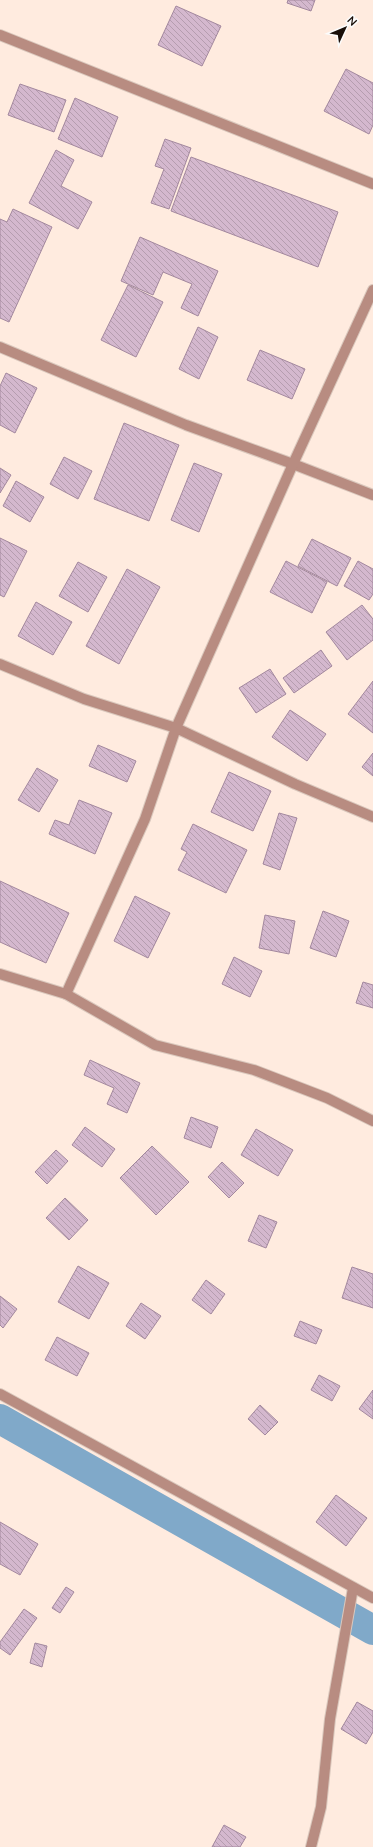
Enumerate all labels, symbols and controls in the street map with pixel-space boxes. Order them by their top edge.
north arrow [325,8,365,48]
text: N [344,13,360,29]

